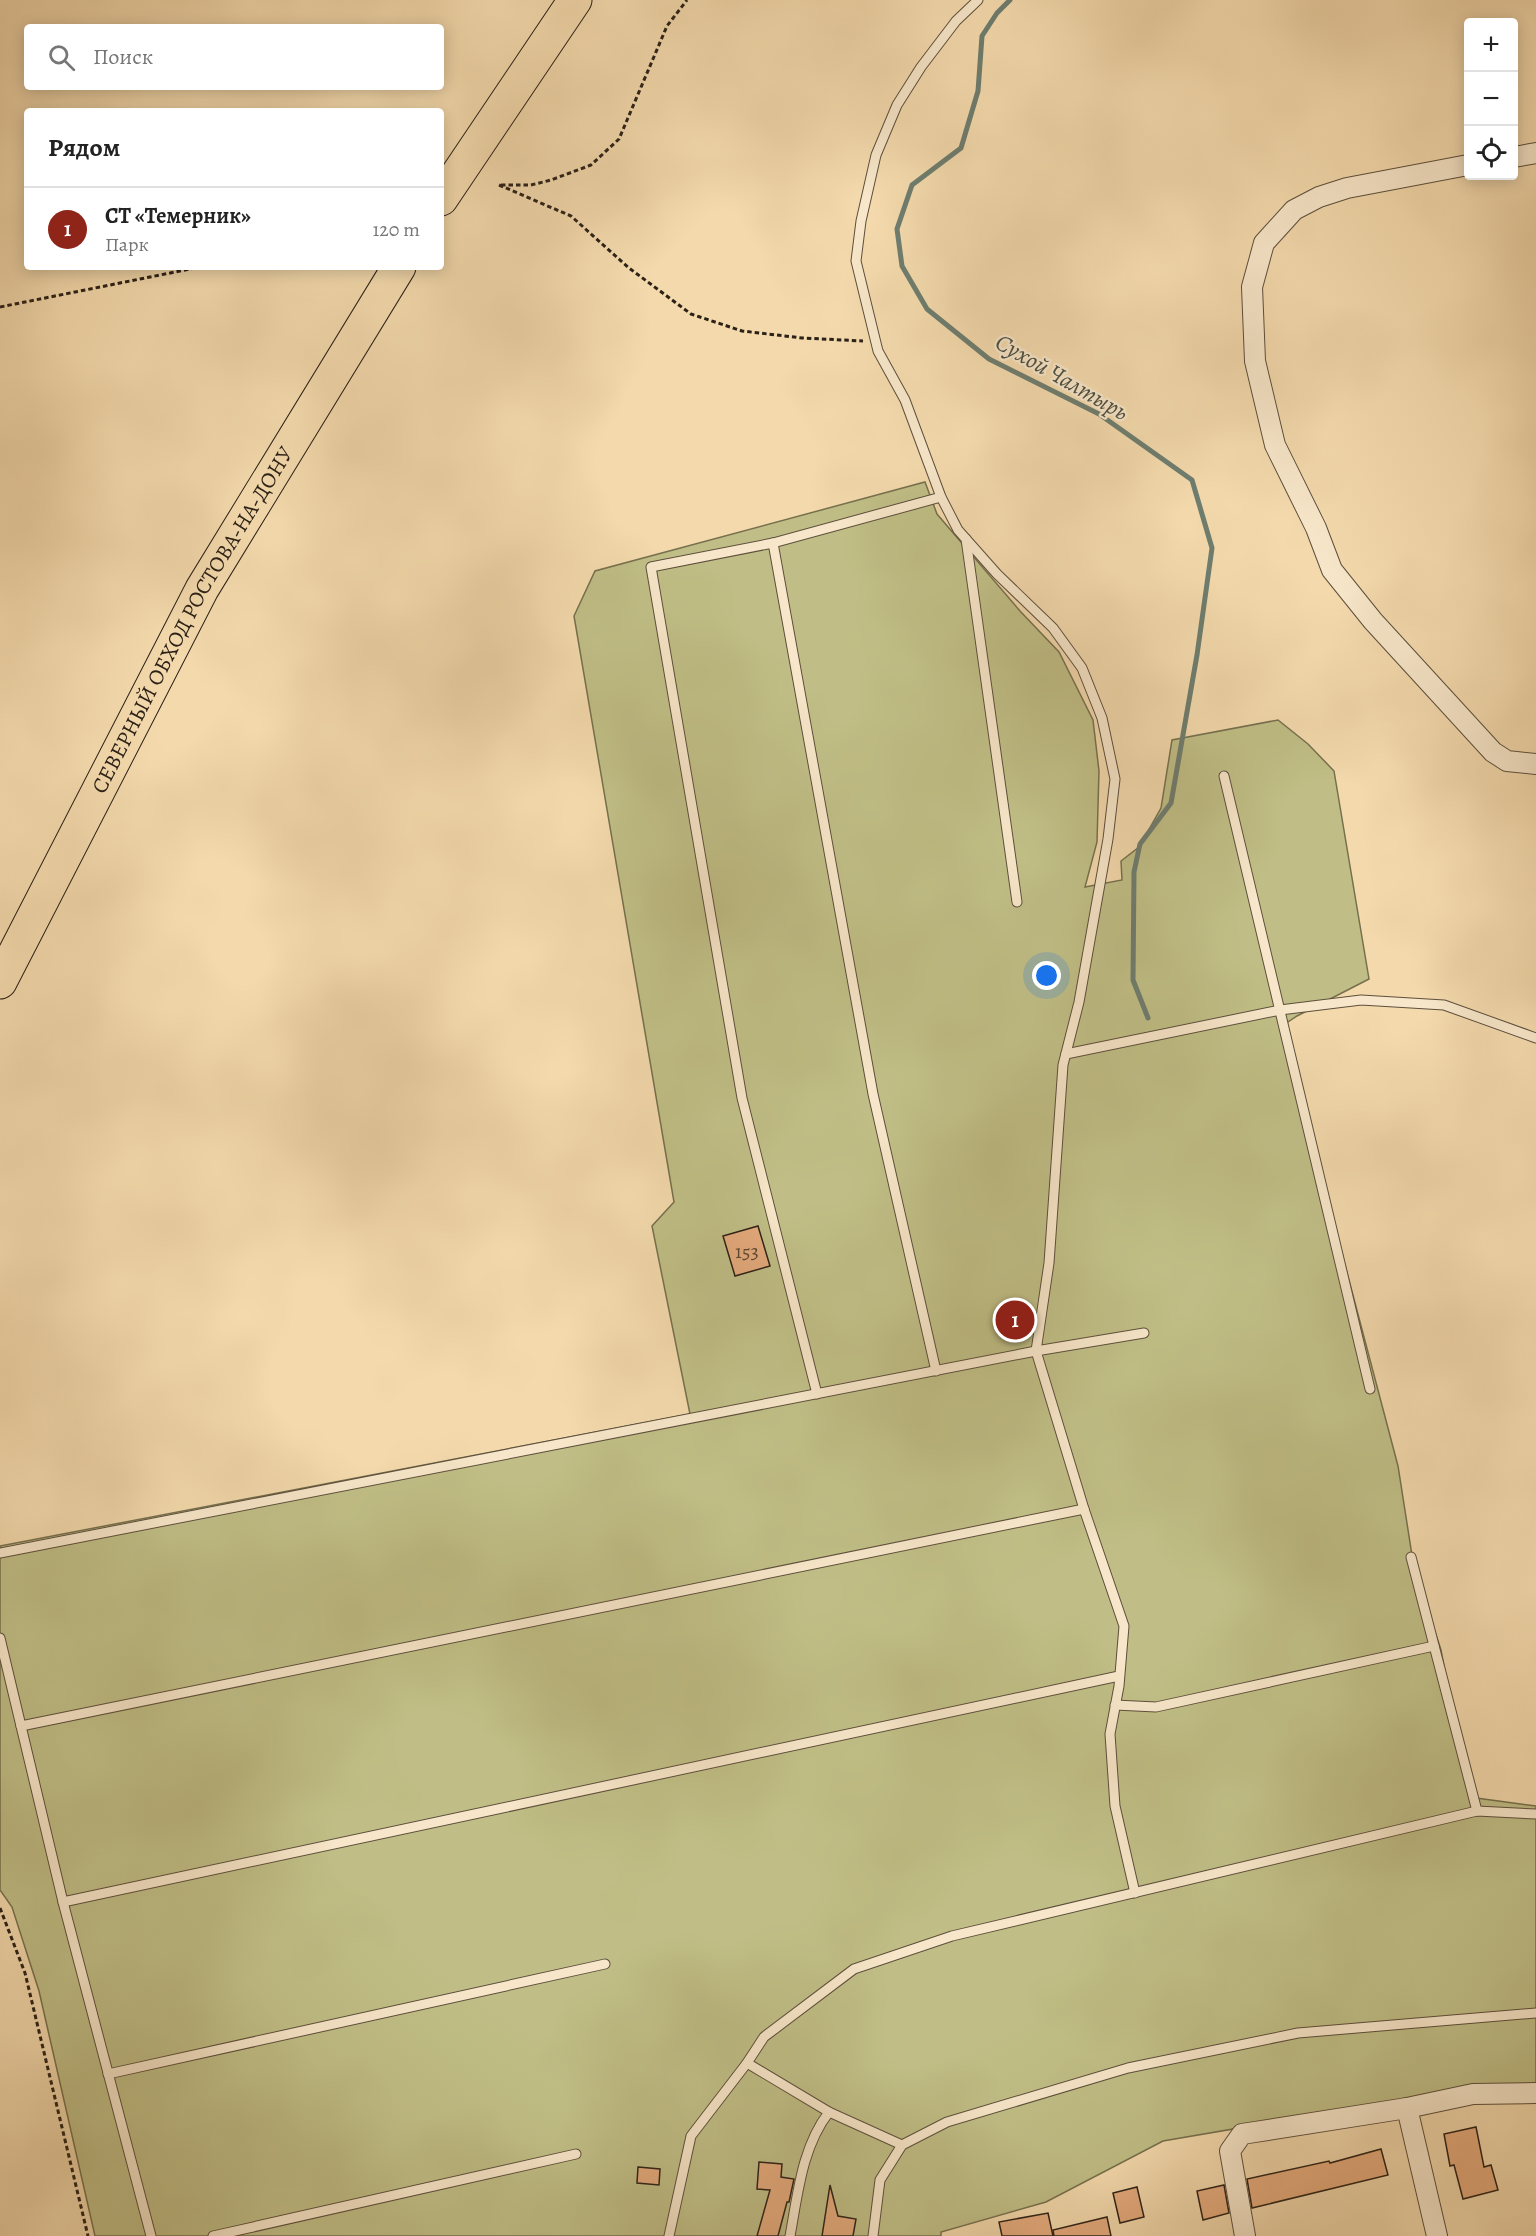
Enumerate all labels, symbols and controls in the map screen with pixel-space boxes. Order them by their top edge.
map controls [1464,18,1518,180]
button: + [1464,18,1518,72]
search box [24,24,444,90]
icon: search [45,41,78,74]
text: Поиск [93,42,153,72]
button: − [1464,72,1518,126]
button: locate [1464,126,1518,180]
text: Рядом [48,130,120,165]
text: СТ «Темерник» [105,201,251,231]
text: 1 [64,216,71,243]
text: 120 m [372,216,420,243]
text: Парк [105,231,149,258]
water label: Сухой Чалтырь [990,326,1134,428]
street label: СЕВЕРНЫЙ ОБХОД РОСТОВА-НА-ДОНУ [84,441,301,799]
your location [1032,961,1061,990]
house number: 153 [735,1238,759,1265]
pin: 1 [996,1298,1034,1342]

